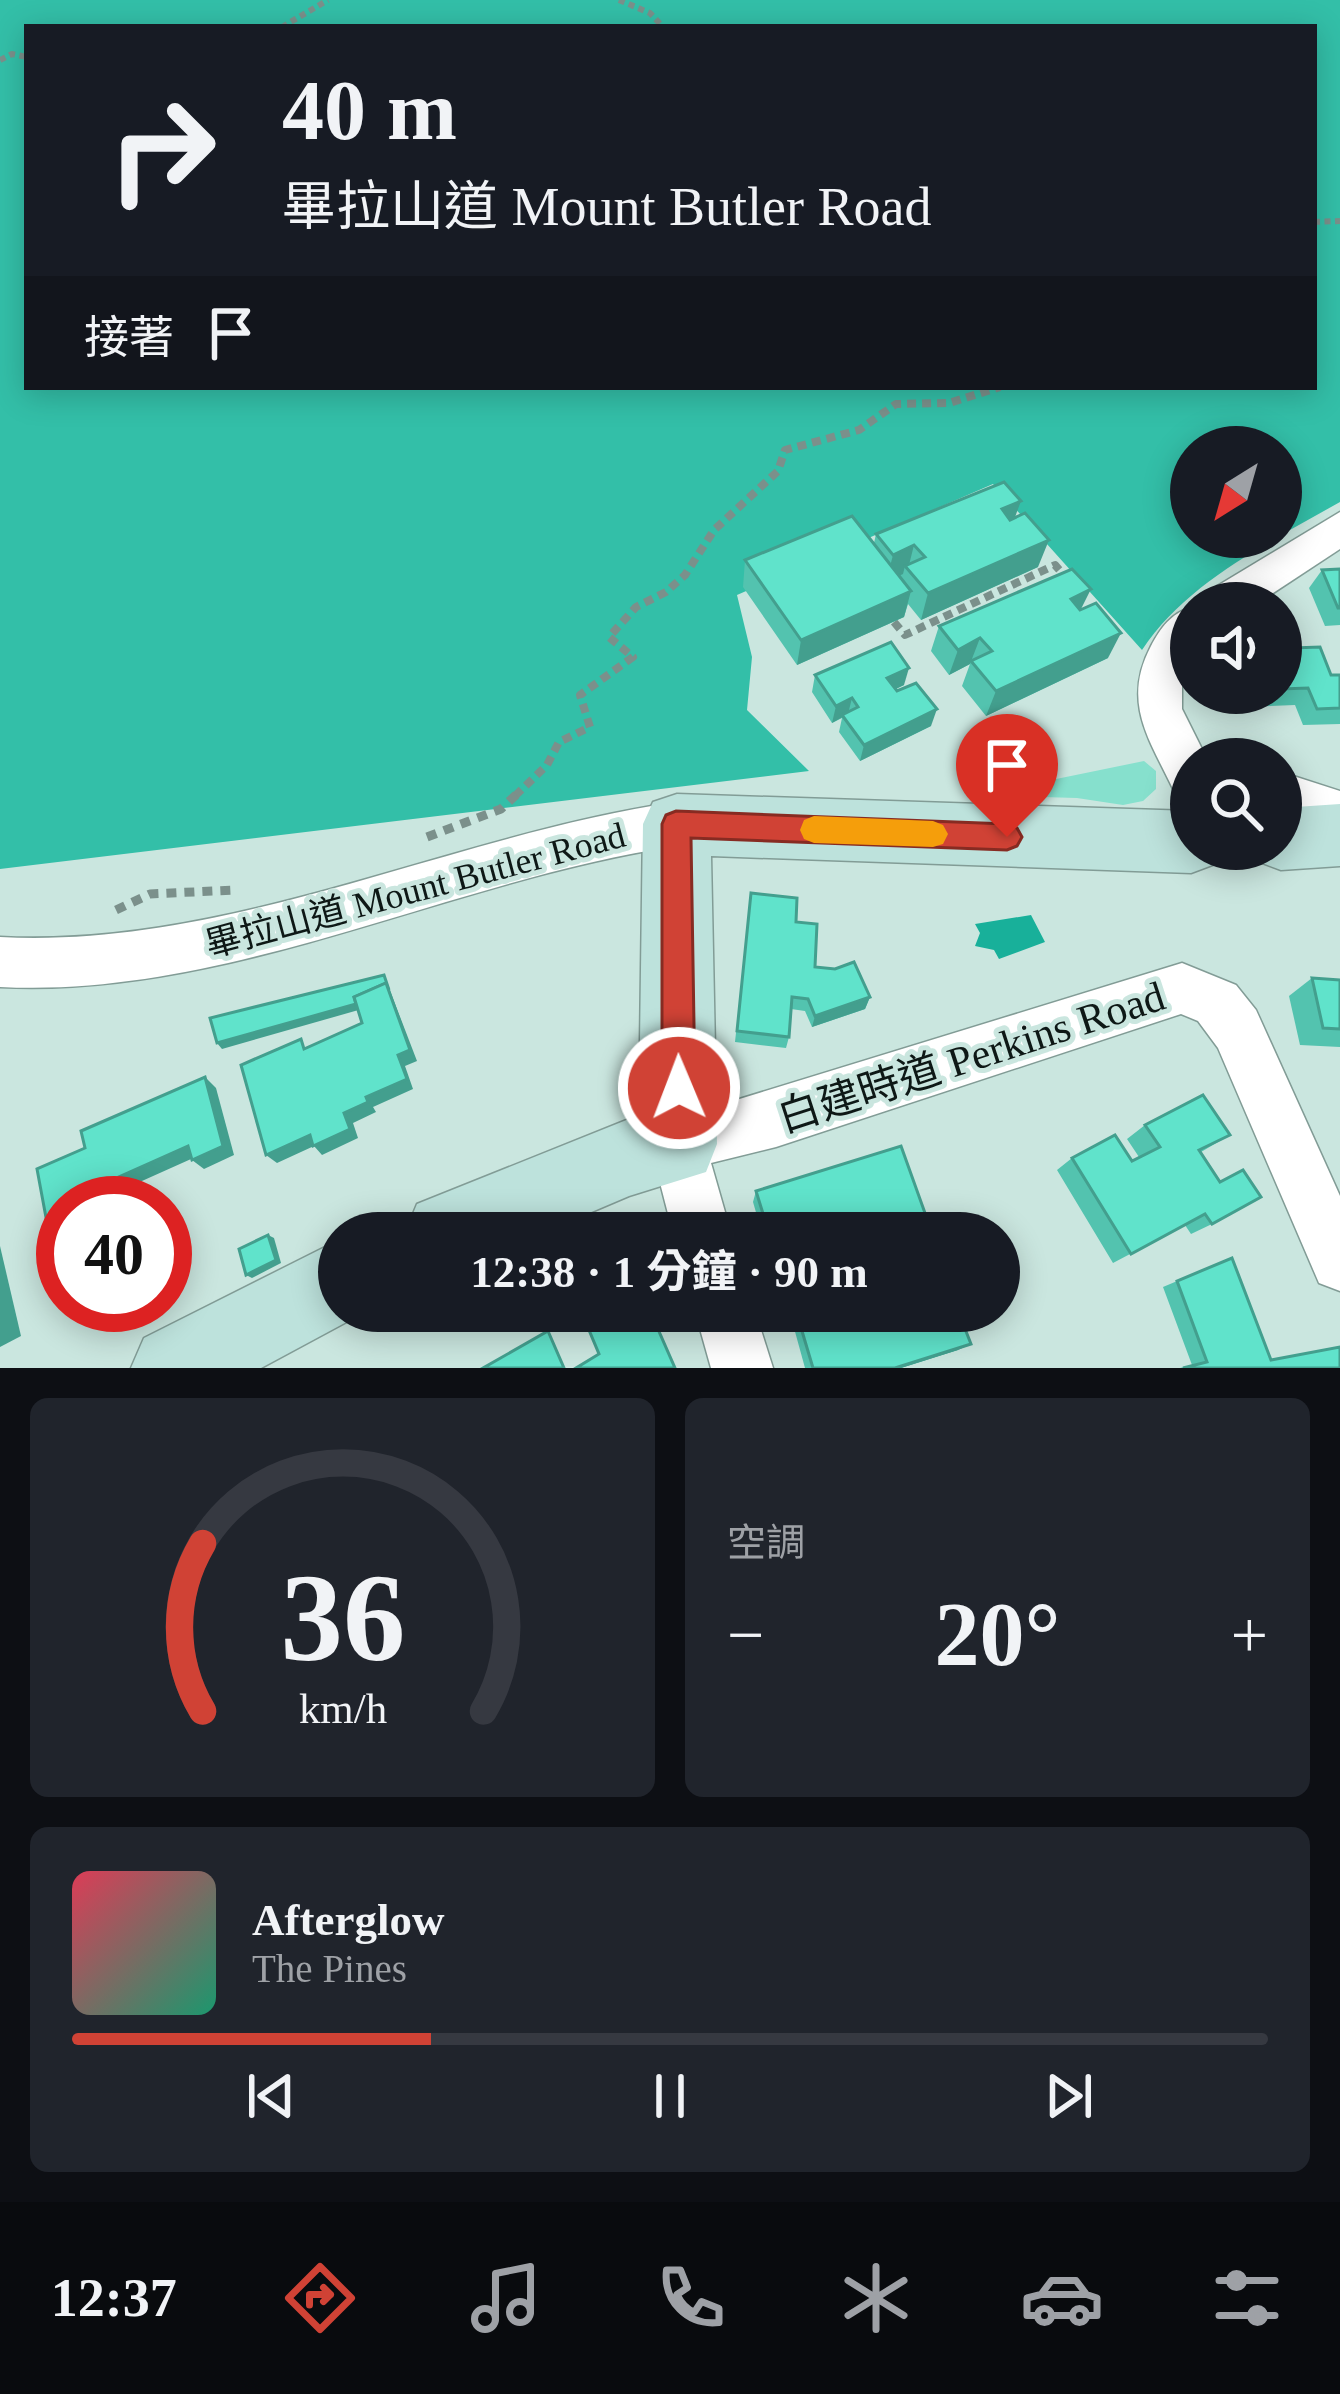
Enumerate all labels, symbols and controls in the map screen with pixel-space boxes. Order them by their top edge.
text: 40 m [282,64,457,157]
icon: right [84,72,240,228]
text: 畢拉山道 Mount Butler Road [282,177,931,237]
icon: arrive [198,300,264,366]
text: 接著 [84,313,174,363]
north arrow [1170,426,1302,558]
map controls [1170,426,1302,870]
button: sound [1170,582,1302,714]
pin [956,714,1058,837]
icon: arrive [974,732,1040,798]
button: search [1170,738,1302,870]
street label: 畢拉山道 Mount Butler Road [201,815,630,965]
street label: 白建時道 Perkins Road [772,973,1170,1141]
position arrow [616,1025,742,1151]
speed limit sign: 40 [36,1176,192,1332]
text: 12:38 · 1 分鐘 · 90 m [470,1247,868,1297]
text: 空調 [727,1521,805,1564]
text: 36 [280,1549,405,1687]
text: 20° [935,1585,1061,1684]
text: − [727,1598,764,1671]
text: + [1231,1598,1268,1671]
text: km/h [298,1684,387,1731]
text: Afterglow [252,1895,444,1945]
text: The Pines [252,1947,407,1990]
icon: previous [238,2063,304,2129]
icon: pause [637,2063,703,2129]
icon: next [1036,2063,1102,2129]
icon: directions [278,2256,362,2340]
icon: music [464,2256,548,2340]
icon: phone [649,2256,733,2340]
icon: climate [834,2256,918,2340]
icon: car [1020,2256,1104,2340]
icon: filters [1205,2256,1289,2340]
text: 12:37 [51,2268,177,2328]

